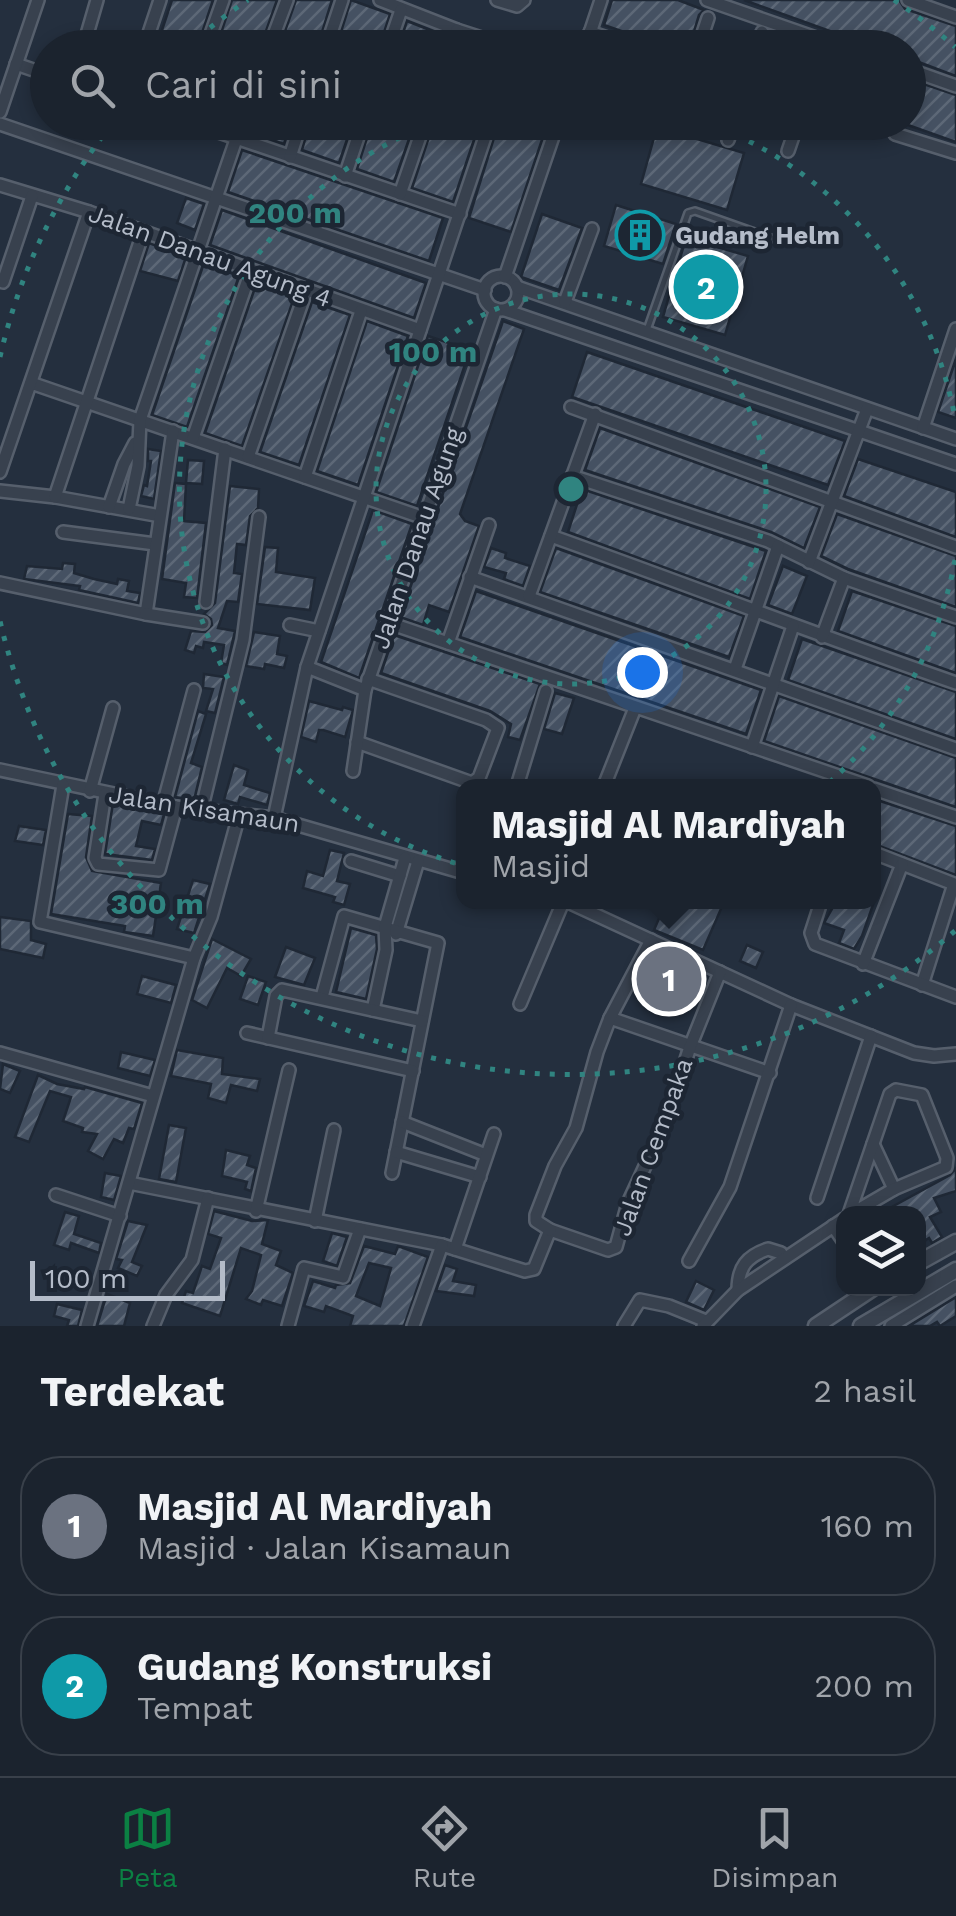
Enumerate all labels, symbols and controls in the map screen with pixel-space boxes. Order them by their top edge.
search box [30,30,926,140]
icon: search [65,58,120,113]
text: Cari di sini [145,63,342,107]
text: 200 m [248,195,342,230]
street label: Jalan Danau Agung 4 [85,199,335,313]
building icon: Gudang Helm [614,209,666,261]
place label: Gudang Helm [675,221,840,250]
pin: 2 [674,250,738,324]
text: 100 m [389,334,477,369]
street label: Jalan Danau Agung [365,423,469,653]
centre of rings [553,471,589,507]
your location [617,647,668,698]
popup [456,779,881,909]
street label: Jalan Kisamaun [106,780,302,838]
text: Masjid Al Mardiyah [491,803,846,847]
text: Masjid [491,847,590,885]
text: 300 m [110,886,204,921]
pin: 1 [636,942,702,1016]
street label: Jalan Cempaka [607,1054,699,1240]
map controls [836,1206,926,1296]
button: layers [836,1206,926,1296]
scale bar [30,1256,225,1300]
text: 100 m [45,1262,127,1295]
text: Terdekat [40,1367,224,1416]
text: 2 hasil [813,1372,916,1410]
text: Masjid Al Mardiyah [137,1485,492,1529]
text: 1 [68,1507,81,1545]
text: 160 m [821,1507,914,1545]
text: Masjid · Jalan Kisamaun [137,1529,511,1567]
text: Gudang Konstruksi [137,1645,492,1689]
text: 2 [65,1667,84,1705]
text: 200 m [814,1667,914,1705]
text: Tempat [137,1689,253,1727]
tab: Peta [118,1801,178,1894]
tab: Rute [413,1801,476,1894]
tab: Disimpan [711,1801,838,1894]

